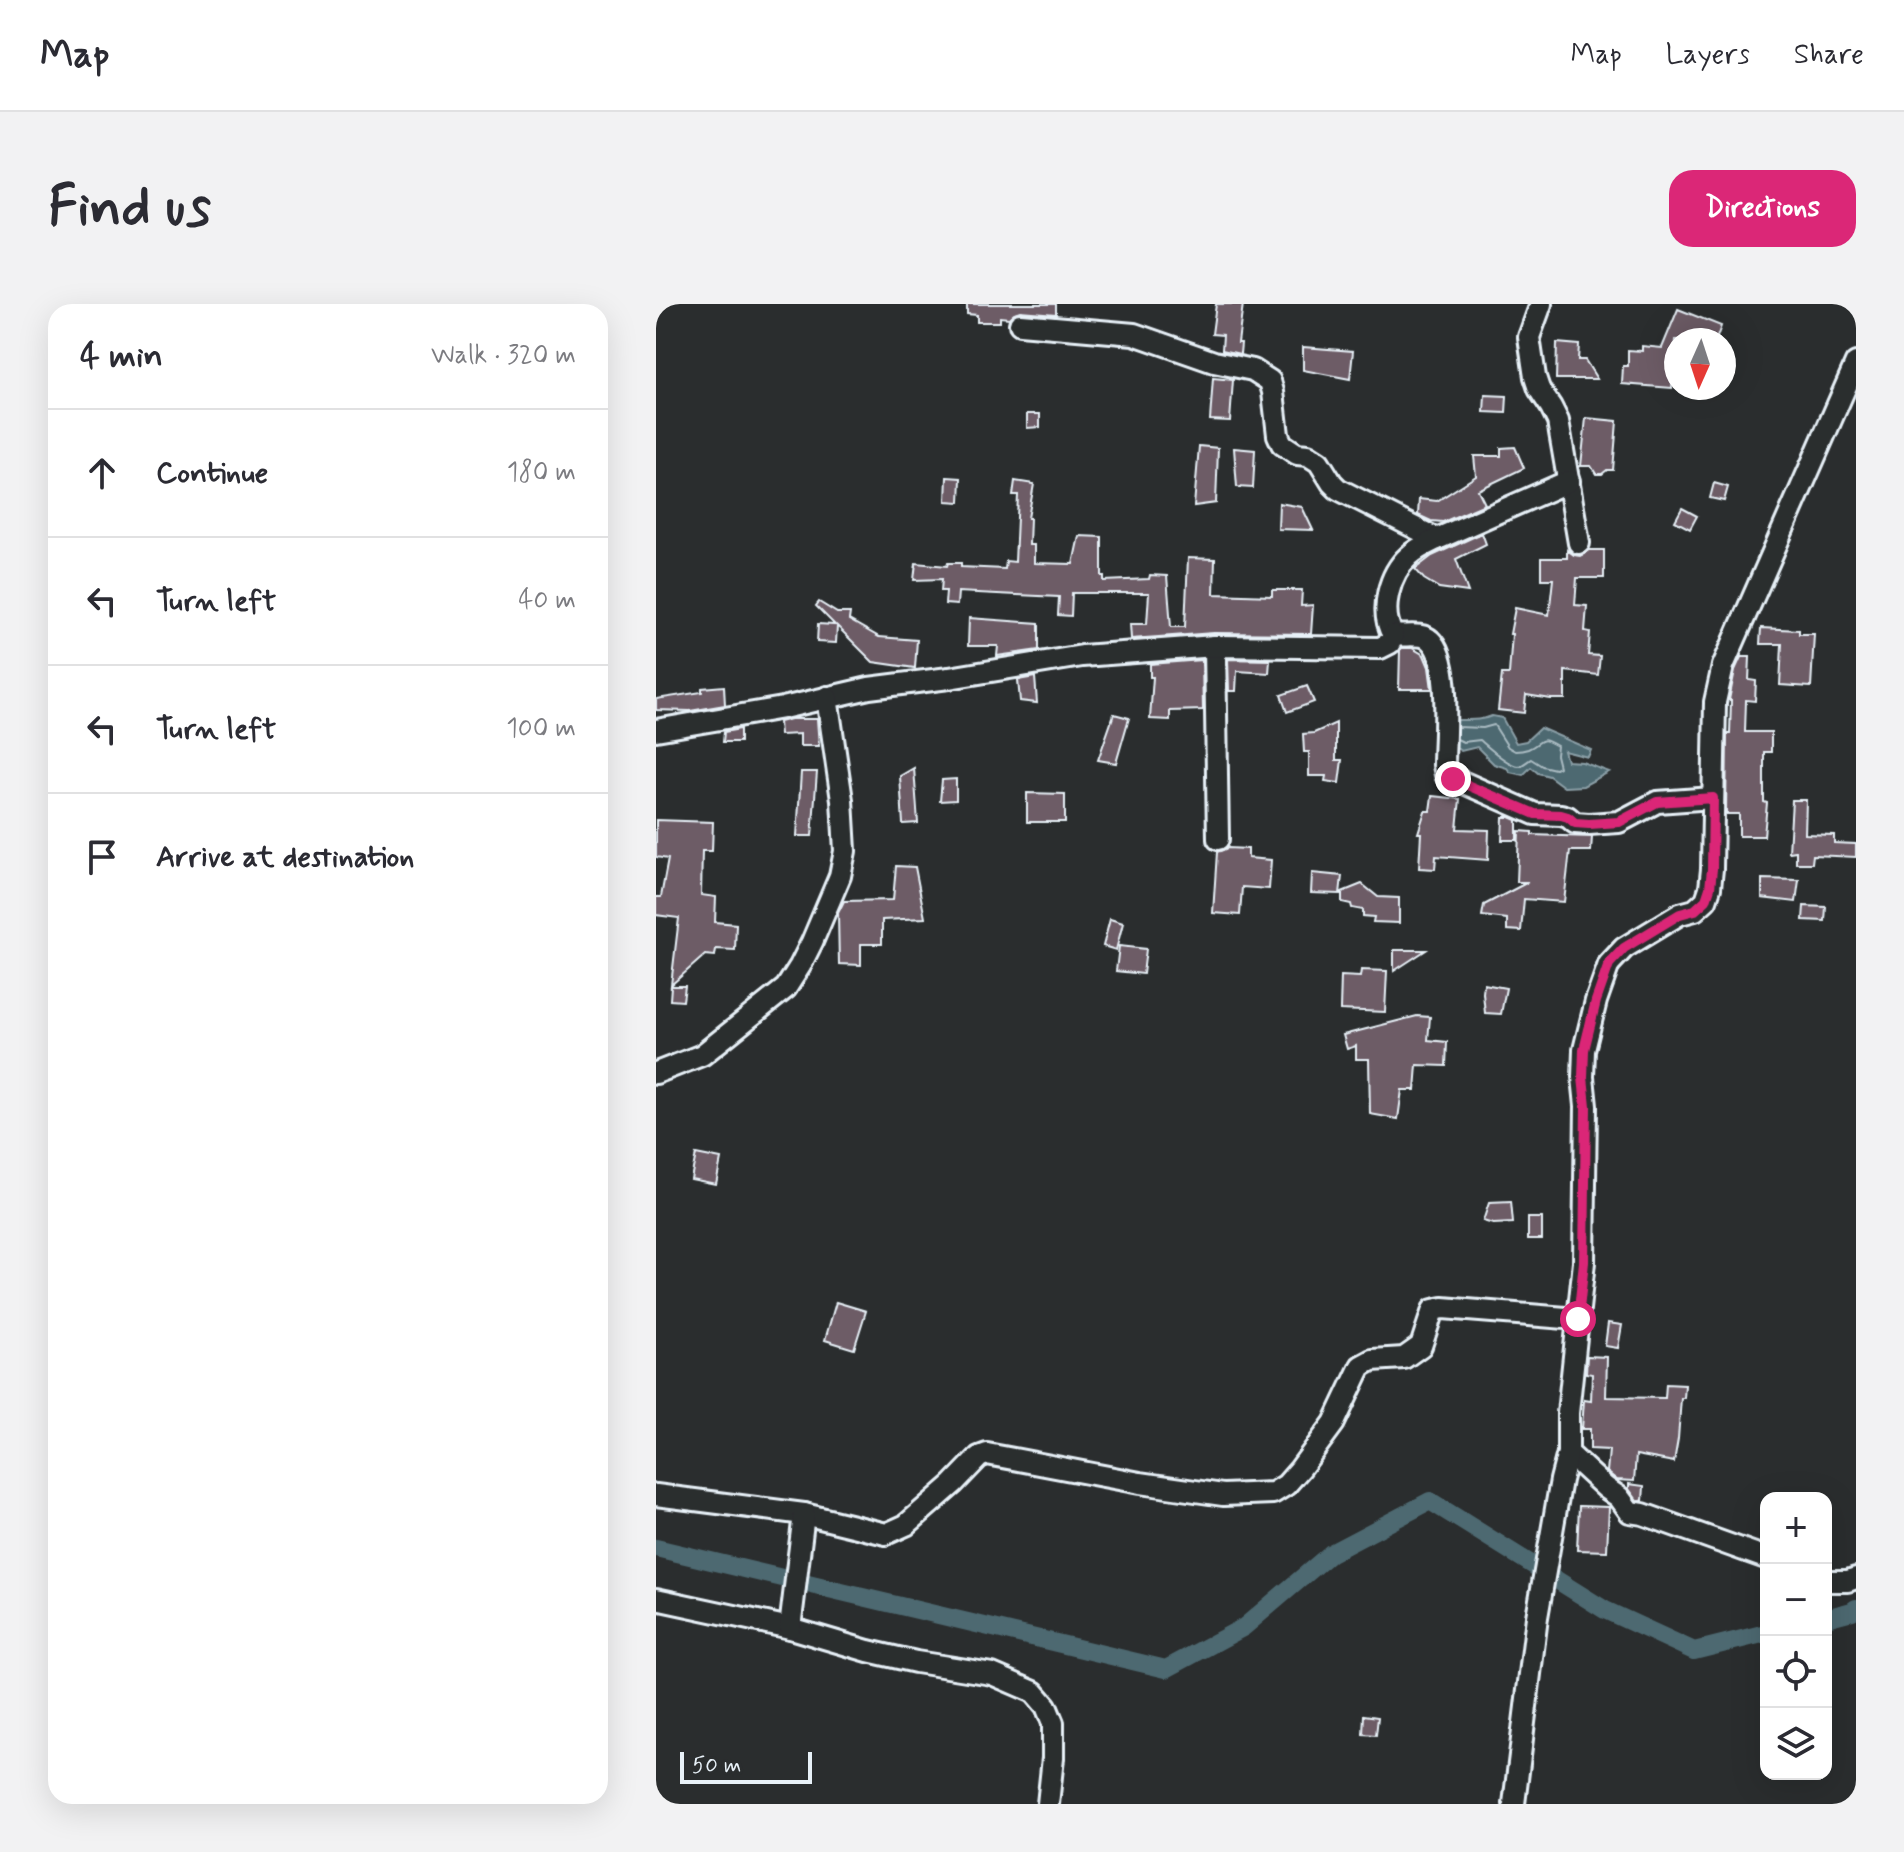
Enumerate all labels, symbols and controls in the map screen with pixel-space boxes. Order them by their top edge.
text: Map [40,31,110,80]
text: Map [1571,37,1622,74]
text: Layers [1666,37,1750,74]
text: Share [1794,37,1864,74]
button: Directions [1669,170,1856,247]
text: Find us [48,172,211,245]
north arrow [1664,328,1736,400]
text: 4 min [80,334,163,379]
text: Walk · 320 m [431,339,576,373]
icon: ahead [80,451,124,495]
text: Continue [156,454,268,493]
text: 180 m [507,456,576,490]
icon: left [80,579,124,623]
text: Turn left [156,582,276,621]
text: 40 m [518,584,576,618]
icon: left [80,707,124,751]
text: Turn left [156,710,276,749]
text: 100 m [506,712,576,746]
route end [1435,761,1471,797]
icon: arrive [80,835,124,879]
text: Arrive at destination [156,838,414,877]
route start [1560,1301,1596,1337]
map controls [1760,1492,1832,1780]
button: + [1760,1492,1832,1564]
button: − [1760,1564,1832,1636]
button: locate [1760,1636,1832,1708]
button: layers [1760,1708,1832,1780]
scale bar [680,1748,812,1784]
text: 50 m [692,1752,741,1780]

